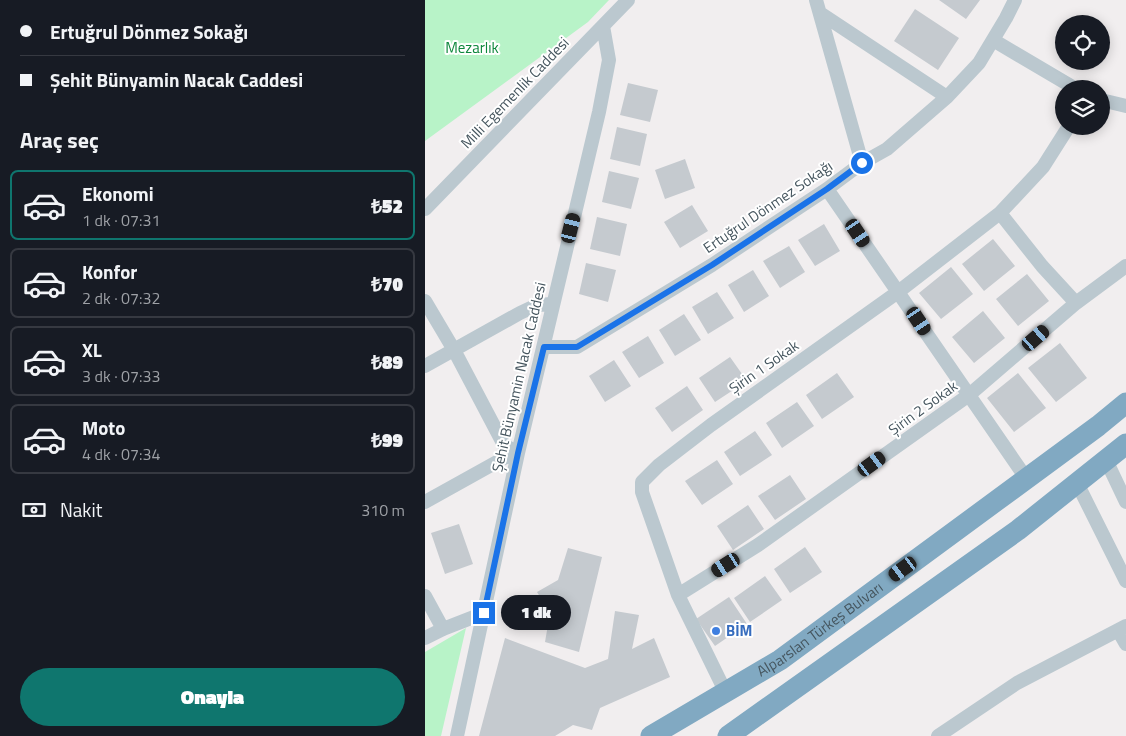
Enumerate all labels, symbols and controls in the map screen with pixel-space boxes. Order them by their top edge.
map controls [1055,15,1110,135]
button: locate [1055,15,1110,70]
text: Ertuğrul Dönmez Sokağı [50,17,248,46]
street label: Milli Egemenlik Caddesi [455,32,574,154]
park label: Mezarlık [445,36,499,59]
text: Şehit Bünyamin Nacak Caddesi [50,65,303,94]
button: layers [1055,80,1110,135]
text: Araç seç [20,123,99,157]
route start [851,152,873,174]
street label: Ertuğrul Dönmez Sokağı [698,155,837,259]
text: Ekonomi [82,179,154,208]
icon: car [22,183,67,228]
text: ₺52 [371,191,403,220]
text: 1 dk · 07:31 [82,208,160,232]
car [560,212,581,244]
car [843,216,872,250]
text: Konfor [82,257,137,286]
icon: car [22,261,67,306]
text: ₺70 [371,269,403,298]
street label: Şehit Bünyamin Nacak Caddesi [485,280,552,474]
text: 2 dk · 07:32 [82,286,160,310]
car [904,304,933,338]
car [1019,322,1052,354]
street label: Şirin 1 Sokak [724,334,803,399]
text: XL [82,335,102,364]
icon: car [22,339,67,384]
text: ₺89 [371,347,403,376]
text: 3 dk · 07:33 [82,364,160,388]
street label: Şirin 2 Sokak [883,375,962,441]
text: Moto [82,413,125,442]
icon: car [22,417,67,462]
text: ₺99 [371,425,403,454]
text: 4 dk · 07:34 [82,442,160,466]
car [855,449,888,479]
text: Nakit [60,495,102,524]
icon: cash [20,496,48,524]
text: 310 m [361,498,405,522]
car [709,551,742,579]
car [886,554,919,584]
street label: Alparslan Türkeş Bulvarı [752,576,888,682]
callout: 1 dk [501,596,571,630]
text: 1 dk [521,600,551,624]
route end [473,602,495,624]
place label: BİM [726,619,752,642]
marker: BİM [710,625,722,637]
button: Onayla [20,668,405,726]

